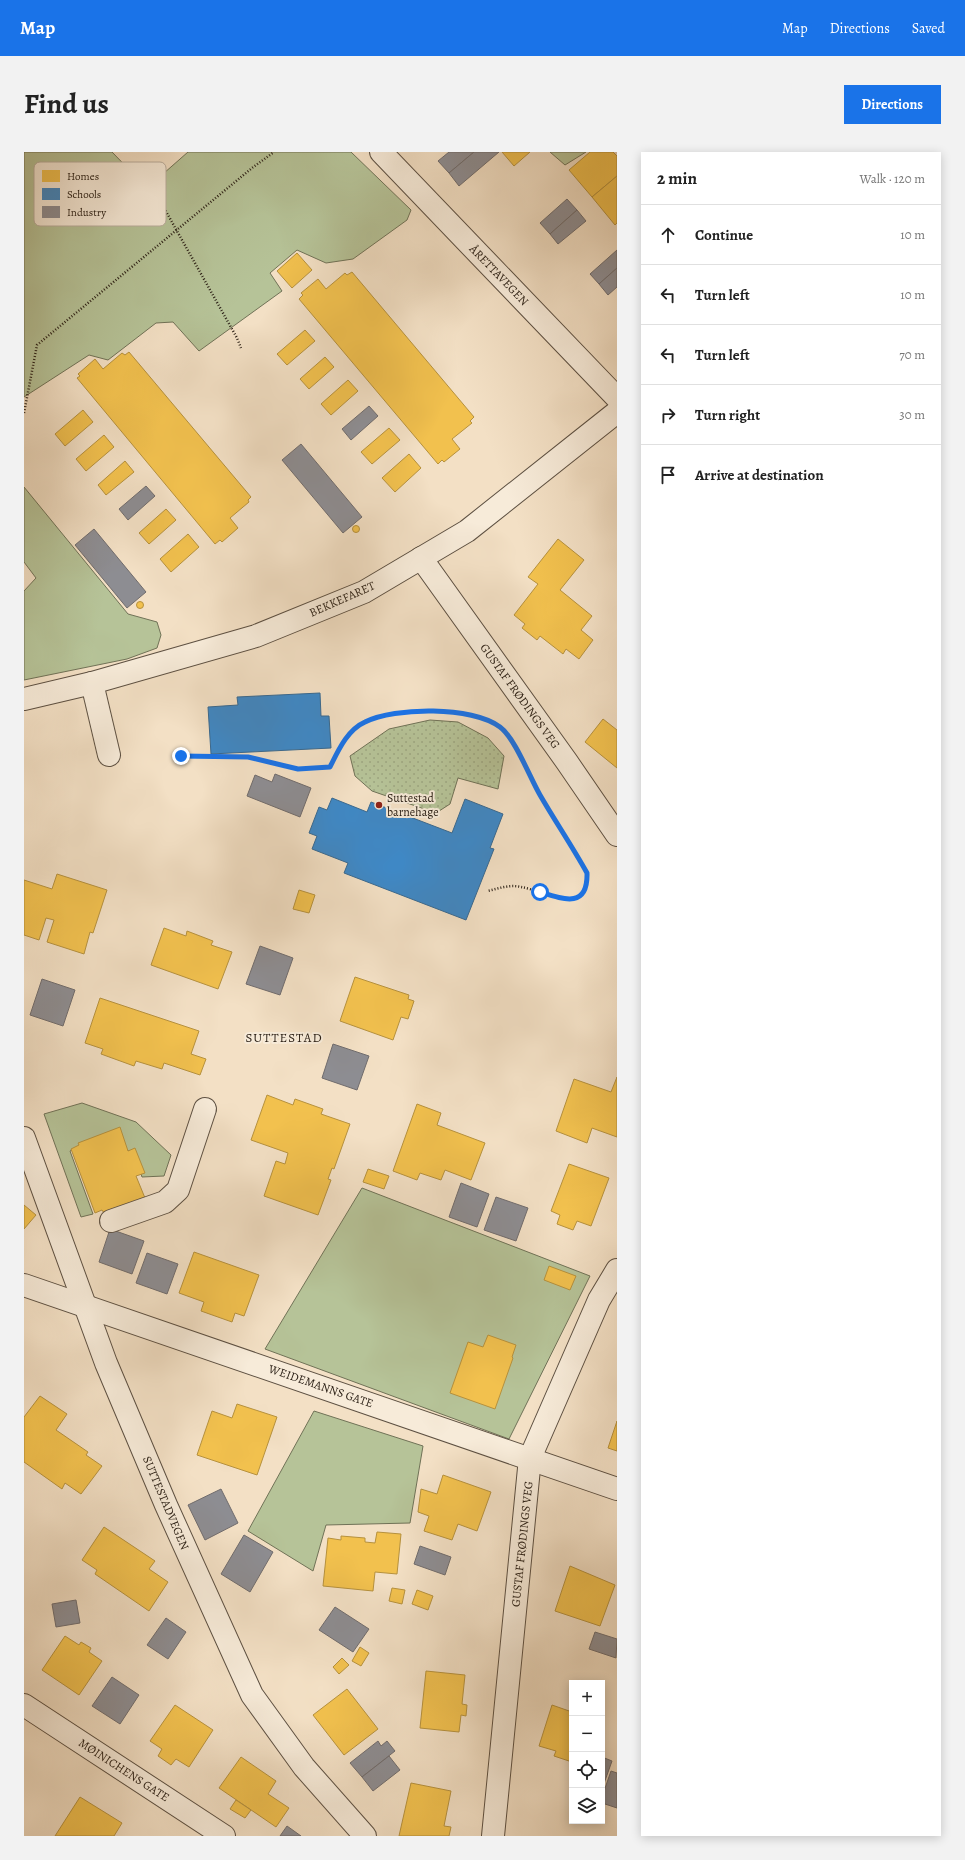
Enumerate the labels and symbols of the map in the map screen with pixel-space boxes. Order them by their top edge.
legend [34,162,166,226]
text: Homes [67,169,99,184]
text: Schools [67,187,101,202]
text: Industry [67,205,106,220]
street label: ÅRETTAVEGEN [465,240,532,309]
street label: BEKKEFARET [307,577,378,621]
street label: GUSTAF FRØDINGS VEG [476,640,564,752]
route end [172,747,190,765]
place label: Suttestad barnehage [387,790,439,820]
marker: Suttestad barnehage [374,800,384,810]
route start [531,883,549,901]
district label: SUTTESTAD [245,1029,323,1046]
street label: WEIDEMANNS GATE [266,1360,375,1411]
street label: SUTTESTADVEGEN [139,1454,193,1553]
street label: GUSTAF FRØDINGS VEG [507,1480,537,1608]
street label: MØINICHENS GATE [76,1735,172,1805]

